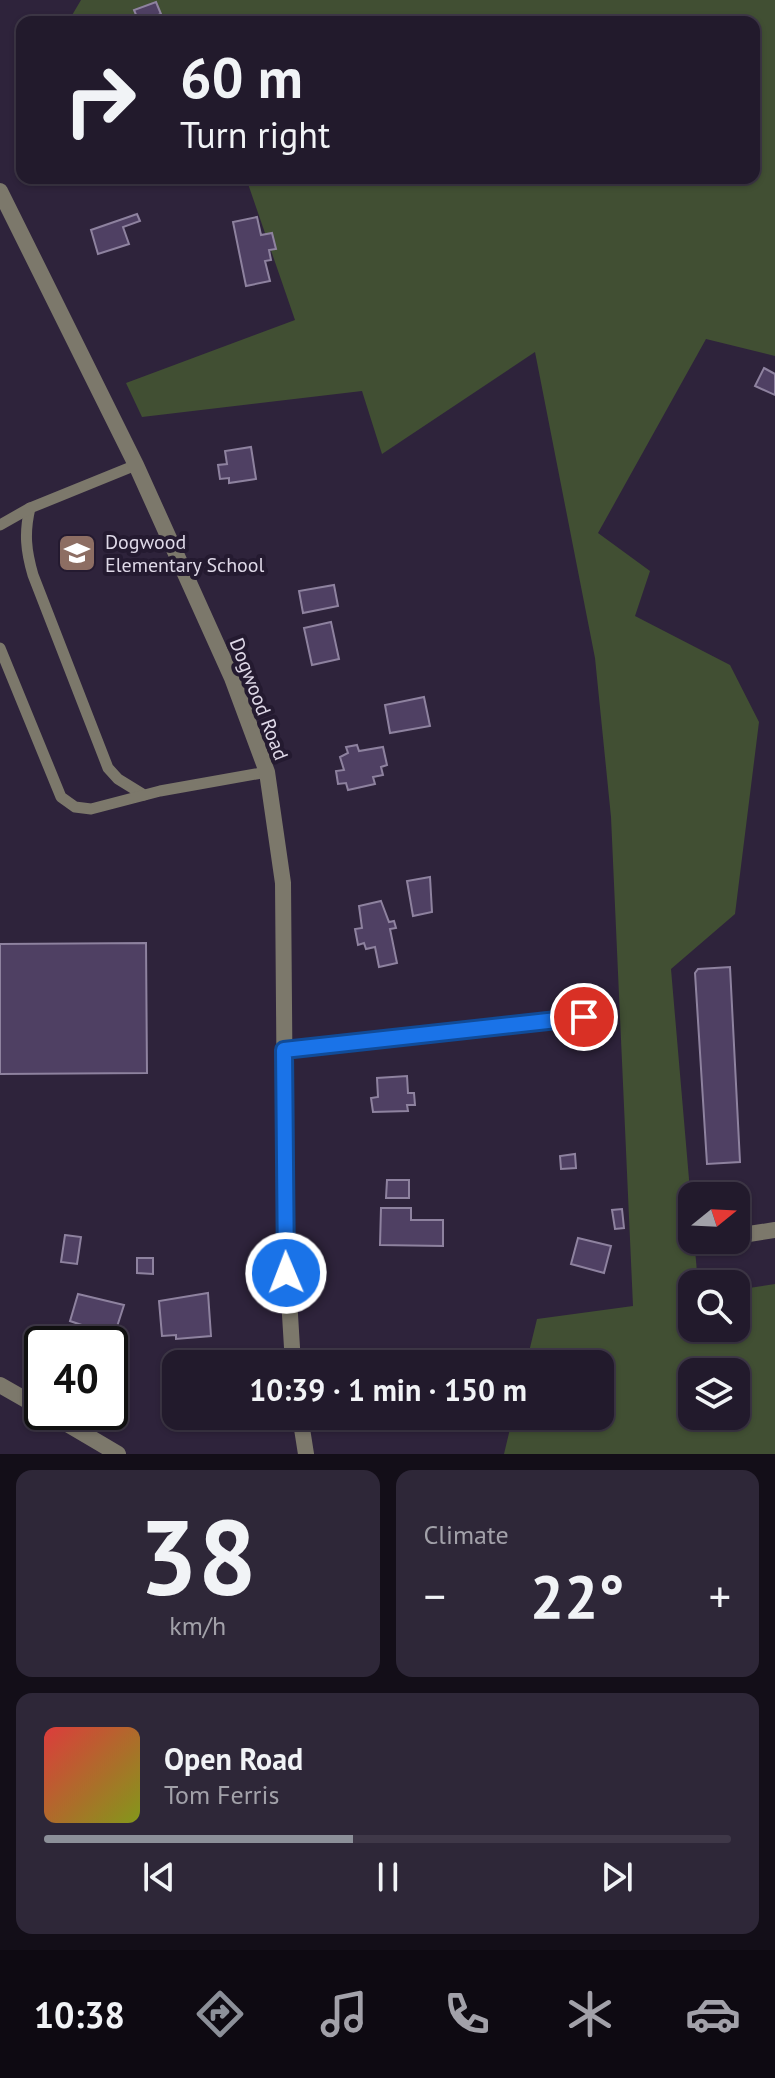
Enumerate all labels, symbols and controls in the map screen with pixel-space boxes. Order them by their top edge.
text: 60 m [180,41,303,113]
icon: right [48,48,152,152]
text: Turn right [180,111,330,158]
place label: Dogwood Elementary School [105,529,265,578]
school or university icon: Dogwood Elementary School [56,532,98,574]
street label: Dogwood Road [224,634,294,764]
pin [550,983,618,1051]
icon: arrive [562,995,606,1039]
north arrow [678,1182,750,1254]
map controls [678,1182,750,1430]
position arrow [244,1231,328,1315]
button: search [678,1270,750,1342]
speed limit sign: 40 [24,1326,128,1430]
button: layers [678,1358,750,1430]
text: 10:39 · 1 min · 150 m [249,1370,527,1409]
text: 38 [139,1489,257,1624]
text: Climate [424,1518,509,1551]
text: 22° [530,1557,624,1635]
text: − [424,1567,446,1624]
text: + [709,1567,731,1624]
text: km/h [169,1609,226,1642]
text: Open Road [164,1739,303,1778]
text: Tom Ferris [164,1778,279,1811]
icon: previous [137,1855,181,1899]
icon: pause [366,1855,410,1899]
icon: next [595,1855,639,1899]
icon: directions [192,1986,248,2042]
icon: music [316,1986,372,2042]
icon: phone [439,1986,495,2042]
icon: climate [562,1986,618,2042]
icon: car [685,1986,741,2042]
text: 10:38 [34,1991,125,2038]

